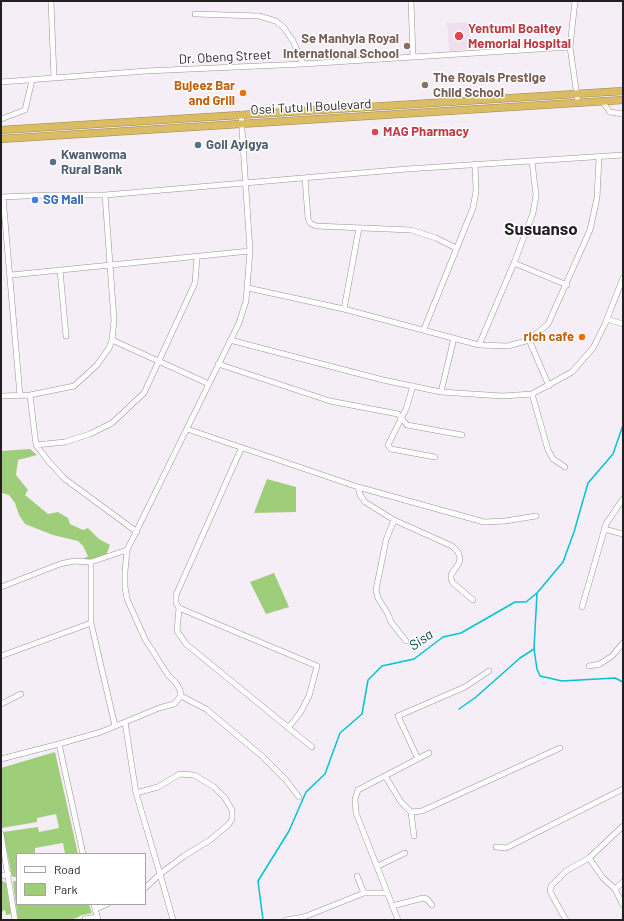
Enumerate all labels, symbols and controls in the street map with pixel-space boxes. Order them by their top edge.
place label: Yentumi Boaitey Memorial Hospital [468,21,571,52]
marker: Yentumi Boaitey Memorial Hospital [453,30,465,42]
place label: Se Manhyia Royal International School [283,31,399,62]
marker: Se Manhyia Royal International School [402,41,412,51]
street label: Dr. Obeng Street [178,47,272,67]
place label: The Royals Prestige Child School [433,70,546,101]
place label: Bujeez Bar and Grill [174,78,235,109]
marker: The Royals Prestige Child School [420,80,430,90]
marker: Bujeez Bar and Grill [238,88,248,98]
street label: Osei Tutu II Boulevard [250,96,372,118]
place label: MAG Pharmacy [383,124,469,140]
marker: MAG Pharmacy [370,127,380,137]
place label: Goil Ayigya [206,137,268,153]
marker: Goil Ayigya [193,140,203,150]
place label: Kwanwoma Rural Bank [61,147,127,178]
marker: Kwanwoma Rural Bank [48,157,58,167]
place label: SG Mall [43,192,84,208]
marker: SG Mall [30,195,40,205]
district label: Susuanso [504,219,578,239]
place label: rich cafe [524,329,574,345]
marker: rich cafe [577,332,587,342]
water label: Sisa [406,626,436,654]
legend [16,853,146,905]
text: Road [54,862,81,876]
text: Park [54,882,78,896]

